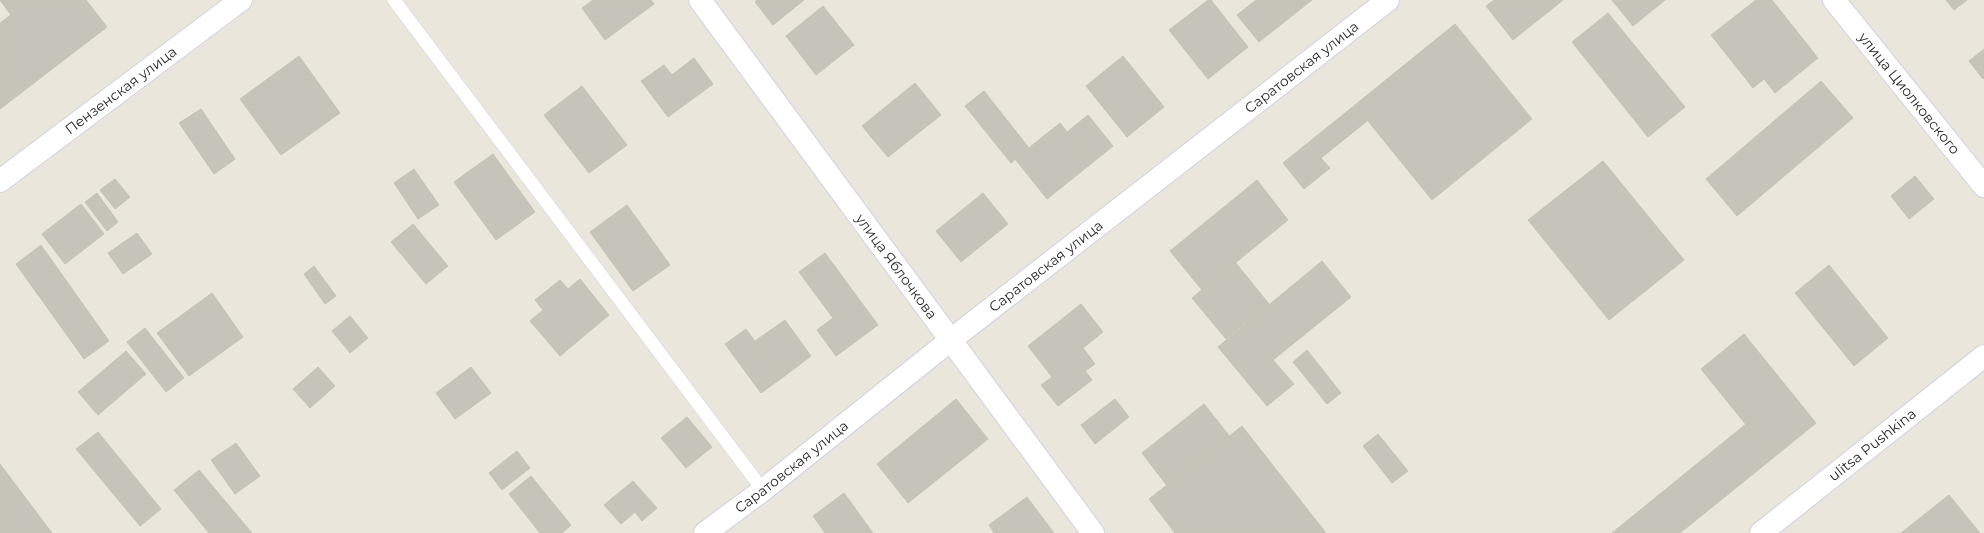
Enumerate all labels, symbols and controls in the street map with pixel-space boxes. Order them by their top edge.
street label: Саратовская улица [1241,17,1362,117]
street label: улица Циолковского [1854,28,1964,158]
street label: Пензенская улица [61,43,180,138]
street label: улица Яблочкова [851,209,941,323]
street label: Саратовская улица [985,216,1106,316]
street label: ulitsa Pushkina [1825,404,1920,485]
street label: Саратовская улица [731,416,852,517]

